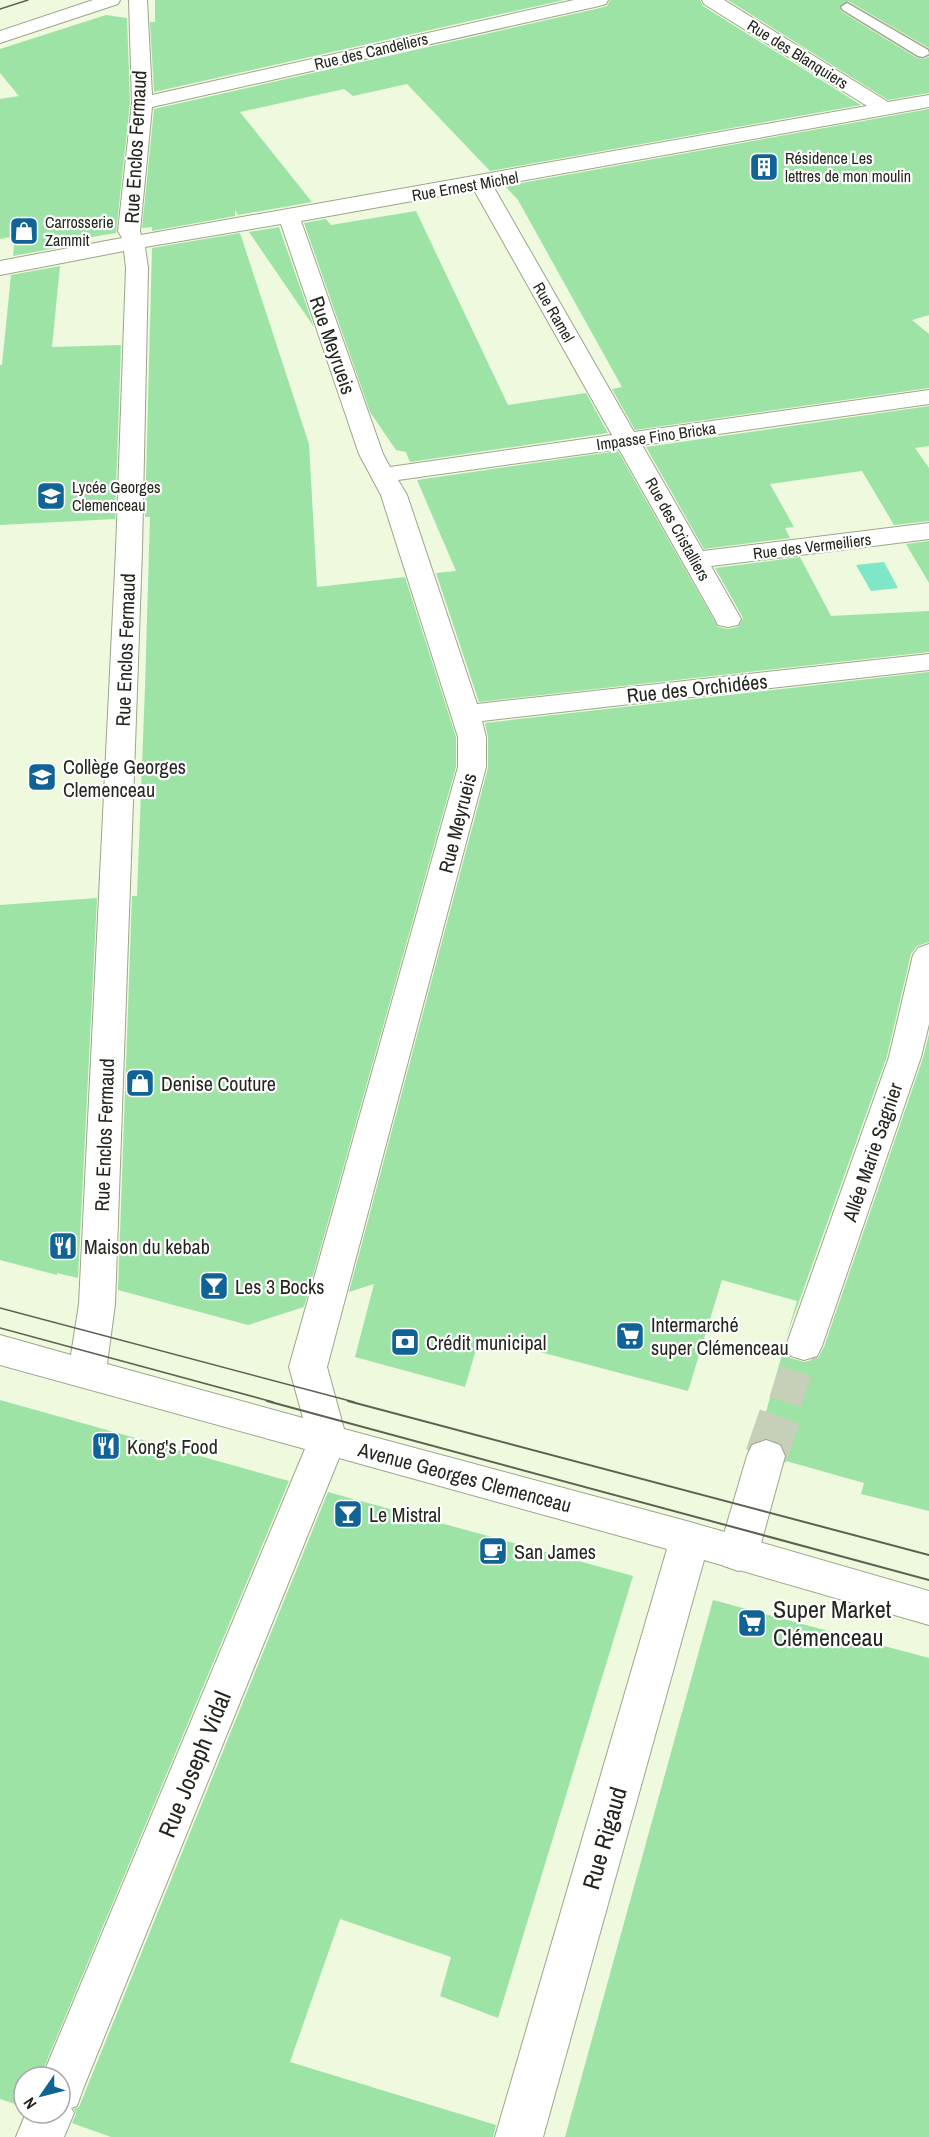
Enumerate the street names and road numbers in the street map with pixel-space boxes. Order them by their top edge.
street label: Rue des Blanquiers [743,14,853,94]
street label: Rue des Candeliers [312,27,430,75]
street label: Rue Enclos Fermaud [118,70,152,224]
street label: Rue Ernest Michel [410,166,520,206]
street label: Rue Ramel [528,278,580,346]
street label: Rue Meyrueis [304,292,362,398]
street label: Impasse Fino Bricka [595,417,718,455]
street label: Rue des Cristalliers [640,473,716,585]
street label: Rue des Vermeiliers [752,528,872,564]
street label: Rue Enclos Fermaud [109,573,141,727]
street label: Rue des Orchidées [625,667,769,709]
street label: Rue Meyrueis [432,770,482,876]
street label: Rue Enclos Fermaud [88,1058,120,1212]
street label: Allée Marie Sagnier [835,1079,909,1226]
street label: Avenue Georges Clemenceau [355,1435,574,1518]
street label: Rue Joseph Vidal [150,1686,238,1842]
street label: Rue Rigaud [574,1783,634,1893]

